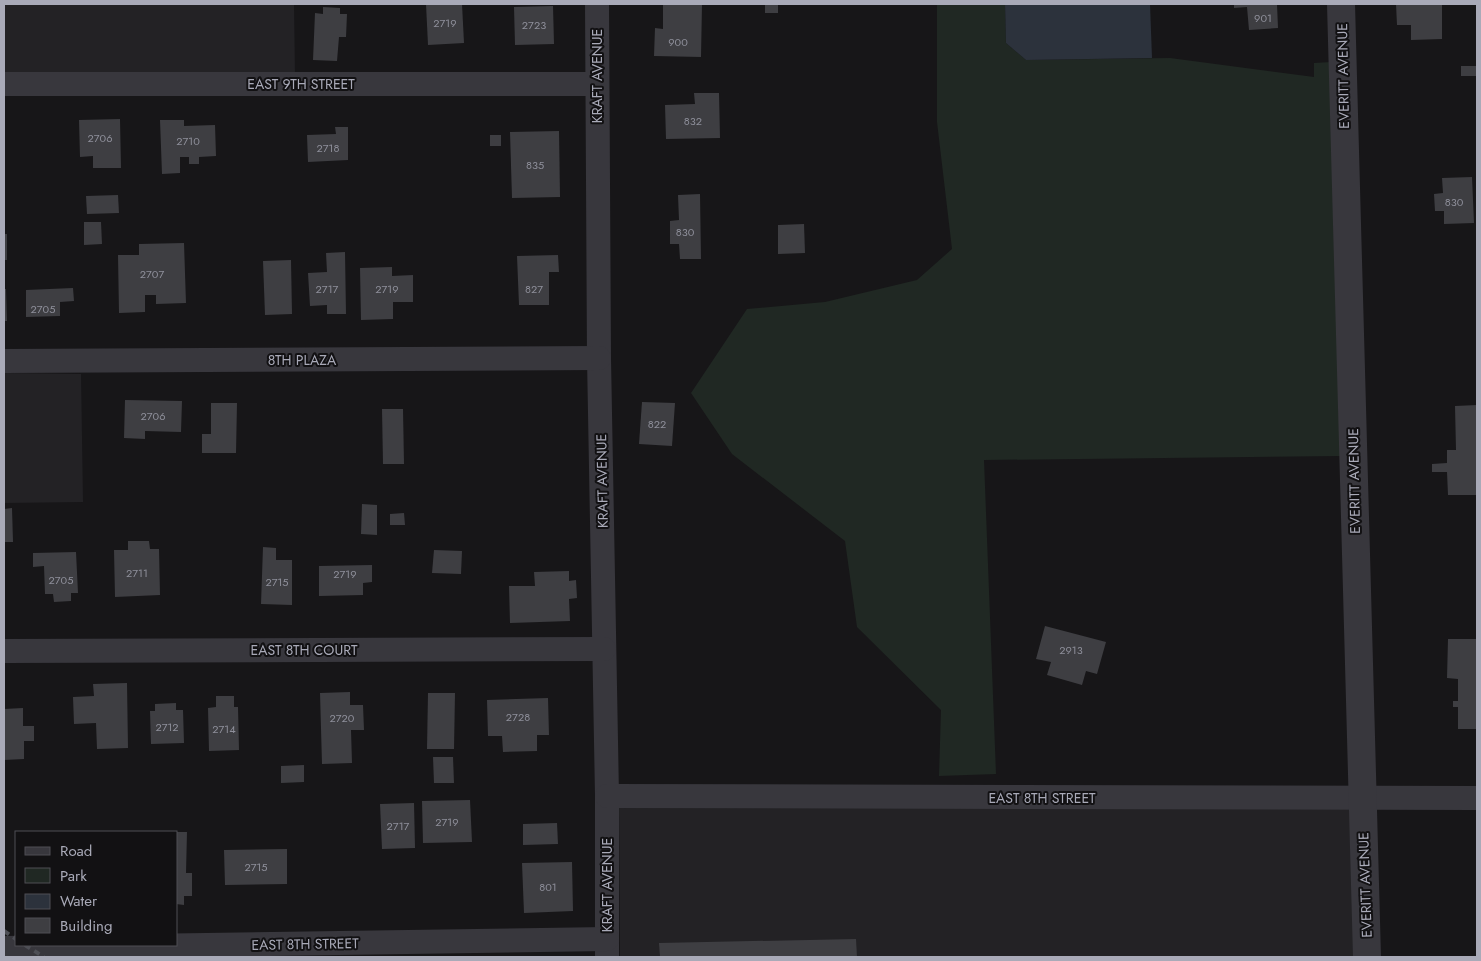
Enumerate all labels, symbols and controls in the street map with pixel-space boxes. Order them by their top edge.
house number: 901 [1254,10,1272,26]
house number: 2719 [433,15,457,31]
house number: 2723 [522,17,546,33]
street label: EVERITT AVENUE [1332,23,1354,129]
street label: KRAFT AVENUE [587,29,607,123]
house number: 900 [668,34,688,50]
street label: EAST 9TH STREET [247,74,355,94]
house number: 832 [684,113,702,129]
house number: 2706 [88,130,112,146]
house number: 2710 [176,133,200,149]
house number: 2718 [317,140,340,156]
house number: 835 [526,157,544,173]
house number: 830 [1445,194,1464,210]
house number: 830 [676,224,695,240]
house number: 2707 [140,266,164,282]
house number: 2717 [316,281,339,297]
house number: 2719 [375,281,399,297]
house number: 827 [525,281,543,297]
house number: 2705 [31,301,55,317]
street label: 8TH PLAZA [268,350,337,370]
house number: 2706 [141,408,165,424]
house number: 822 [648,416,666,432]
street label: EVERITT AVENUE [1343,428,1365,534]
street label: KRAFT AVENUE [591,434,613,528]
house number: 2711 [126,565,148,581]
house number: 2719 [333,566,357,582]
house number: 2705 [49,572,73,588]
house number: 2715 [265,574,289,590]
street label: EAST 8TH COURT [250,640,358,660]
house number: 2913 [1059,642,1083,658]
house number: 2728 [506,709,530,725]
house number: 2720 [330,710,355,726]
house number: 2712 [155,719,179,735]
house number: 2714 [212,721,236,737]
street label: EAST 8TH STREET [988,788,1096,808]
house number: 2719 [435,814,459,830]
house number: 2717 [387,818,410,834]
legend [15,831,178,946]
street label: EVERITT AVENUE [1353,832,1377,938]
street label: KRAFT AVENUE [597,838,617,932]
text: Road [60,840,92,862]
house number: 2715 [244,859,268,875]
text: Park [60,865,87,887]
house number: 801 [539,879,557,895]
text: Water [60,890,98,912]
text: Building [60,915,112,937]
street label: EAST 8TH STREET [251,933,359,955]

